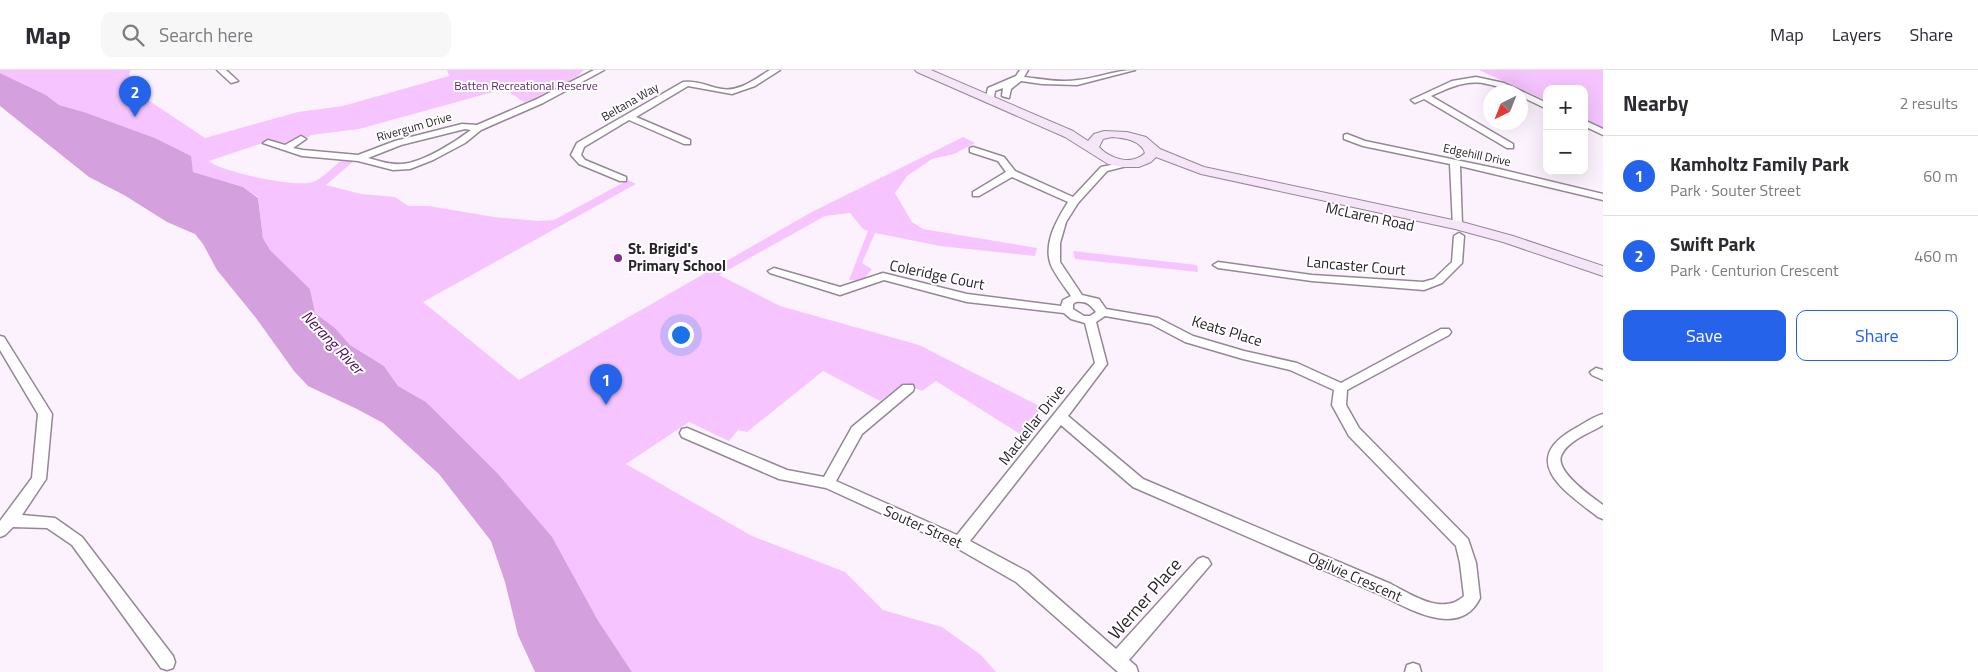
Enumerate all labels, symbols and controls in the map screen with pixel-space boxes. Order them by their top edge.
search box [101,12,451,57]
text: Map [25,17,71,53]
text: Search here [159,20,253,49]
icon: search [119,21,147,49]
text: Map [1770,21,1804,48]
text: Layers [1832,21,1881,48]
text: Share [1909,21,1953,48]
pin: 2 [119,76,151,117]
park label: Batten Recreational Reserve [454,76,598,95]
street label: Beltana Way [597,77,662,126]
north arrow [1483,85,1528,130]
map controls [1543,85,1588,175]
button: + [1543,85,1588,130]
text: Nearby [1623,87,1688,119]
text: 2 results [1899,91,1958,115]
street label: Rivergum Drive [374,107,454,146]
button: − [1543,130,1588,175]
street label: Edgehill Drive [1442,138,1513,171]
text: Kamholtz Family Park [1670,149,1849,178]
text: 1 [1635,164,1643,188]
text: 60 m [1923,164,1958,188]
text: Park · Souter Street [1670,178,1801,202]
street label: McLaren Road [1324,196,1417,237]
text: Swift Park [1670,229,1755,258]
place label: St. Brigid's Primary School [628,237,726,277]
text: 2 [1635,244,1643,268]
text: 460 m [1914,244,1958,268]
street label: Lancaster Court [1305,250,1407,281]
marker: St. Brigid's Primary School [612,252,624,264]
street label: Coleridge Court [888,253,987,296]
text: Park · Centurion Crescent [1670,258,1839,282]
water label: Nerang River [296,305,371,381]
street label: Keats Place [1189,309,1265,352]
button: Save [1623,310,1786,361]
button: Share [1796,310,1958,361]
your location [668,322,694,348]
pin: 1 [590,364,622,405]
street label: Mackellar Drive [993,379,1071,470]
street label: Souter Street [880,499,967,554]
street label: Ogilvie Crescent [1305,546,1407,608]
street label: Werner Place [1101,552,1188,645]

